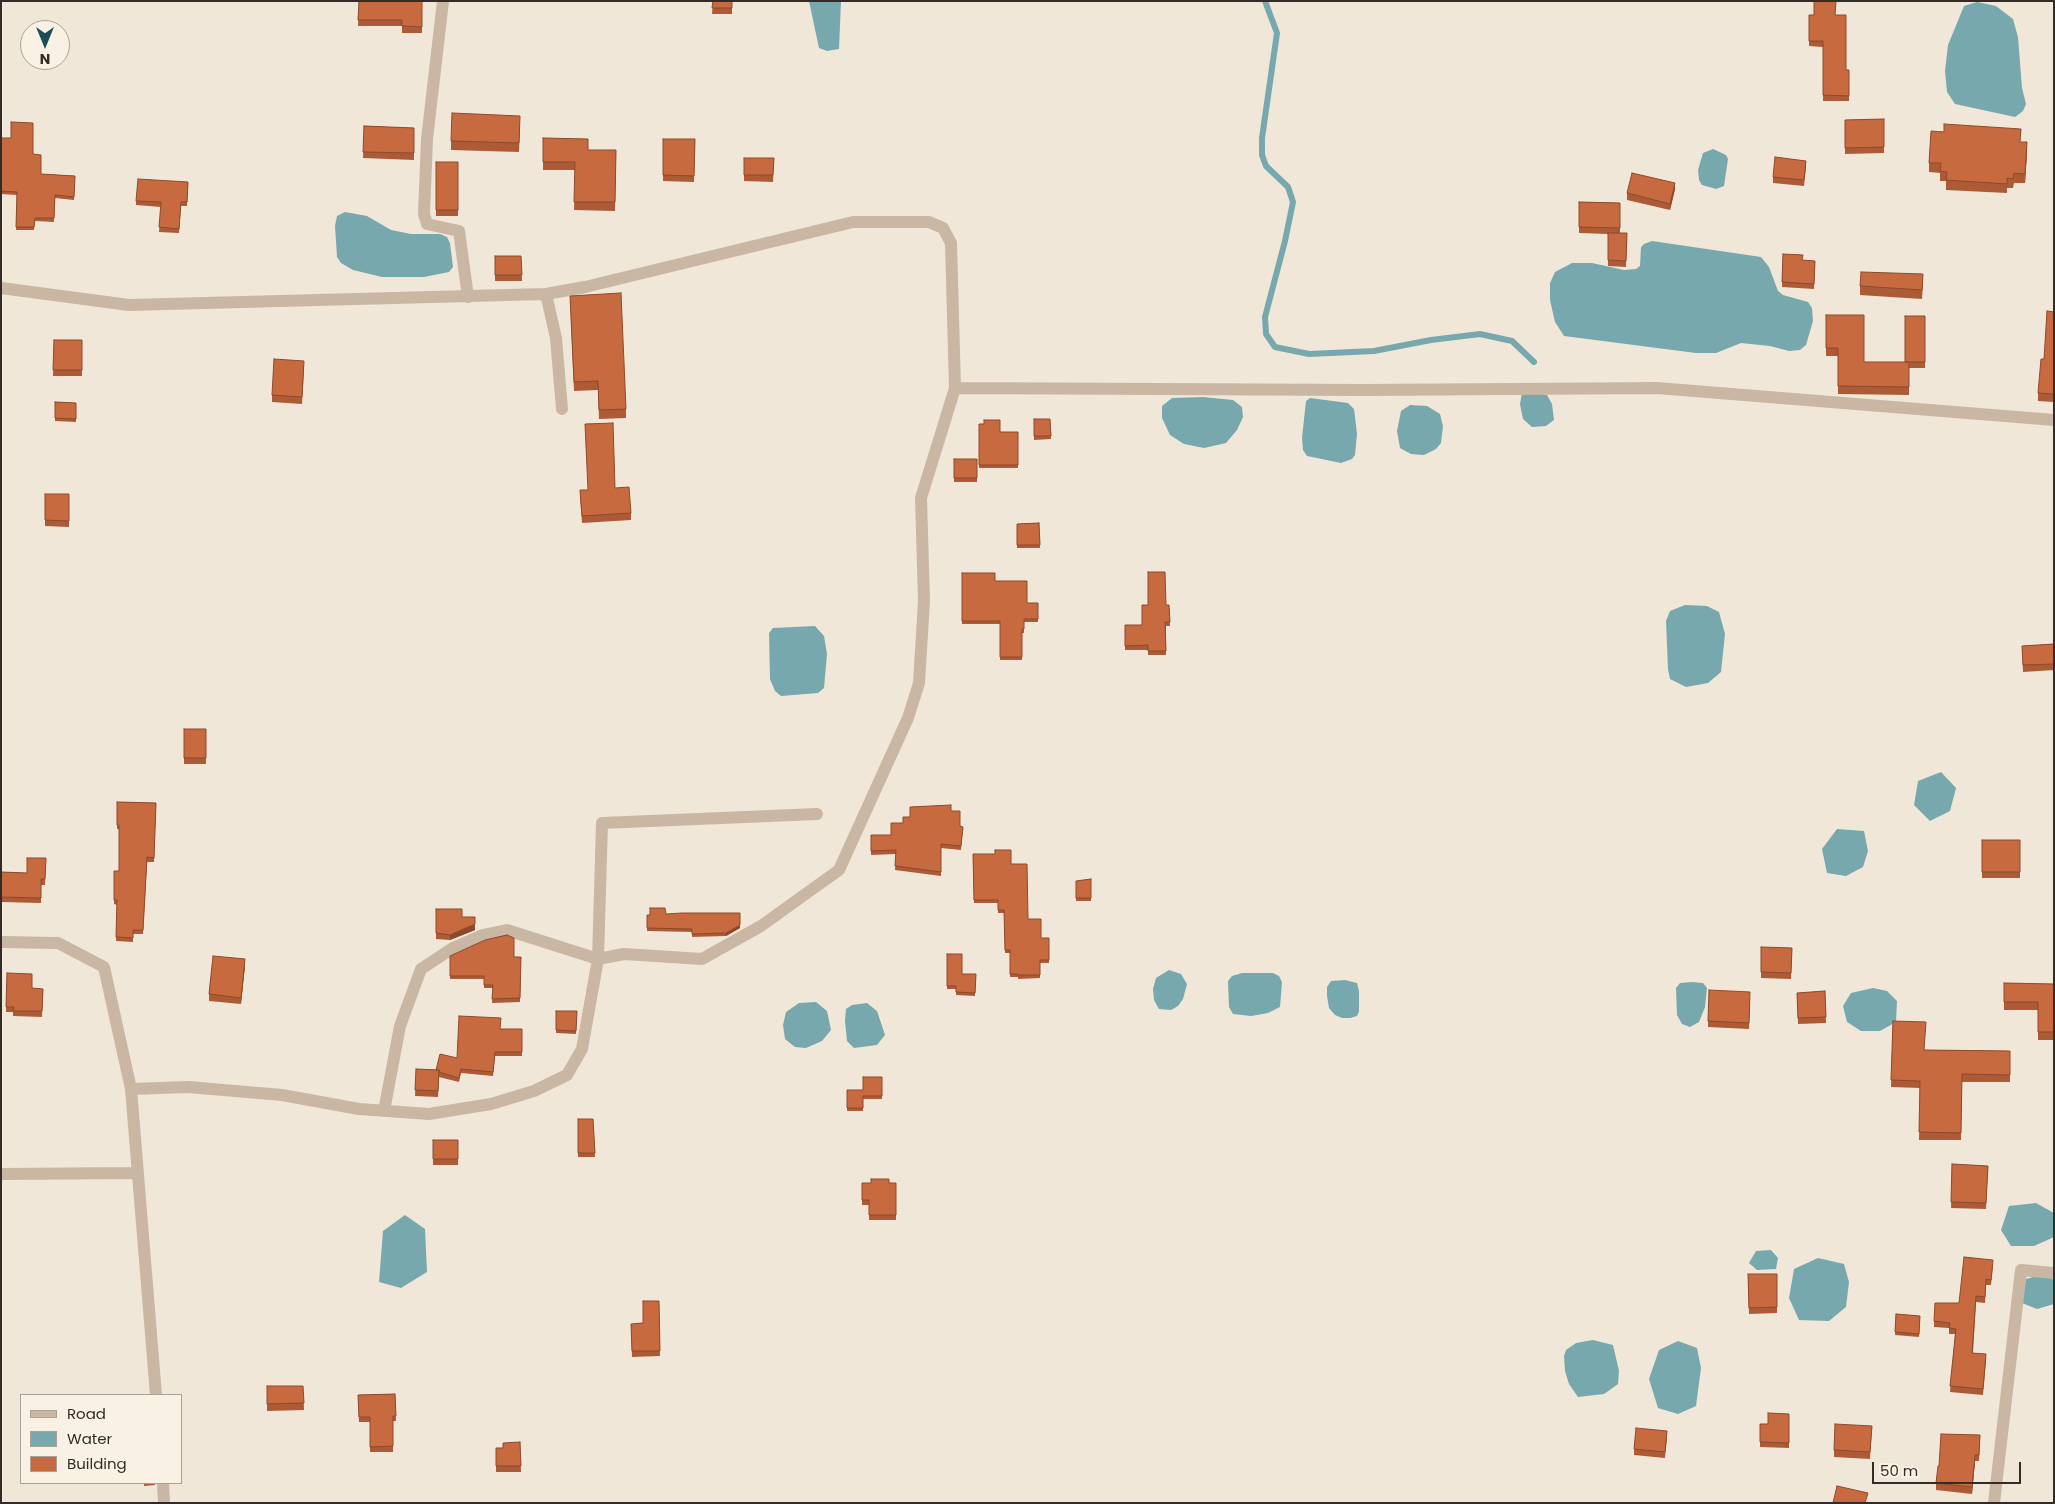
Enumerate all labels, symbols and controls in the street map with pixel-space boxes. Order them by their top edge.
north arrow [20,20,70,70]
text: N [40,49,50,69]
legend [20,1394,182,1484]
text: Road [67,1403,106,1424]
text: Water [67,1428,112,1449]
scale bar [1875,1452,2024,1484]
text: Building [67,1453,127,1474]
text: 50 m [1880,1460,1918,1481]

